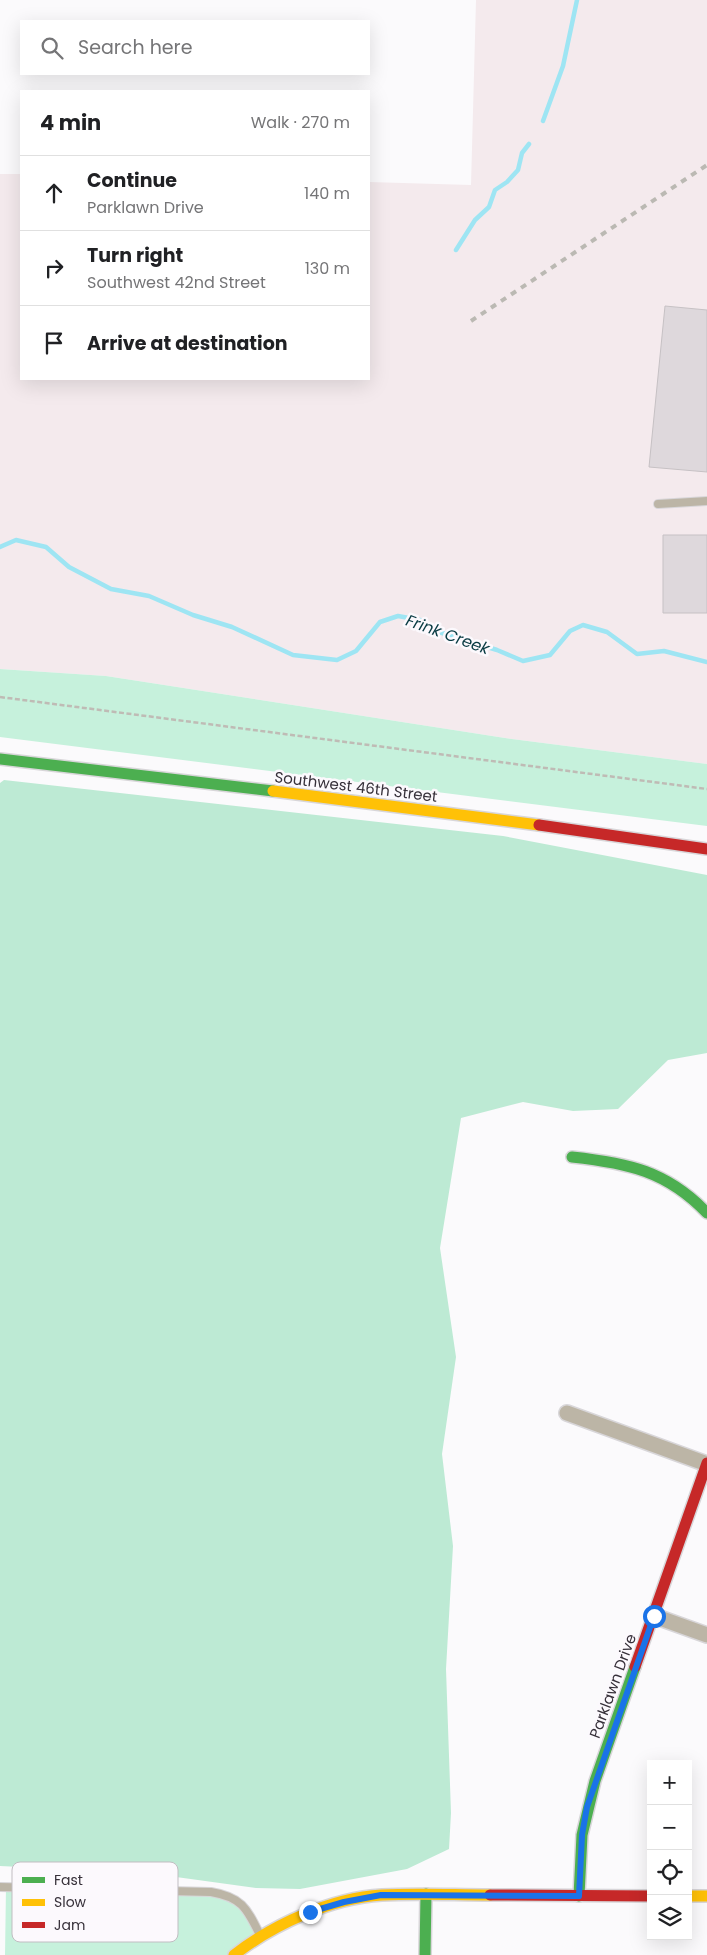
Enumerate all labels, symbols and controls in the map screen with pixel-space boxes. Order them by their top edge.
search box [20,20,370,75]
icon: search [38,34,66,62]
text: Search here [78,34,192,61]
text: 4 min [40,108,101,137]
text: Walk · 270 m [251,111,350,134]
text: Continue [87,167,177,194]
icon: ahead [40,179,68,207]
text: 140 m [304,182,350,205]
text: Parklawn Drive [87,196,204,219]
text: Turn right [87,242,183,269]
icon: right [40,254,68,282]
text: 130 m [305,257,350,280]
text: Southwest 42nd Street [87,271,266,294]
icon: arrive [40,329,68,357]
text: Arrive at destination [87,330,288,357]
water label: Frink Creek [403,609,494,661]
street label: Southwest 46th Street [273,766,439,807]
route start [643,1605,666,1628]
street label: Parklawn Drive [584,1631,641,1741]
map controls [647,1760,692,1940]
button: + [647,1760,692,1805]
button: − [647,1805,692,1850]
button: locate [647,1850,692,1895]
legend [12,1862,178,1942]
text: Fast [54,1870,83,1890]
text: Slow [54,1892,87,1912]
button: layers [647,1895,692,1940]
route end [299,1901,322,1924]
text: Jam [54,1915,85,1935]

